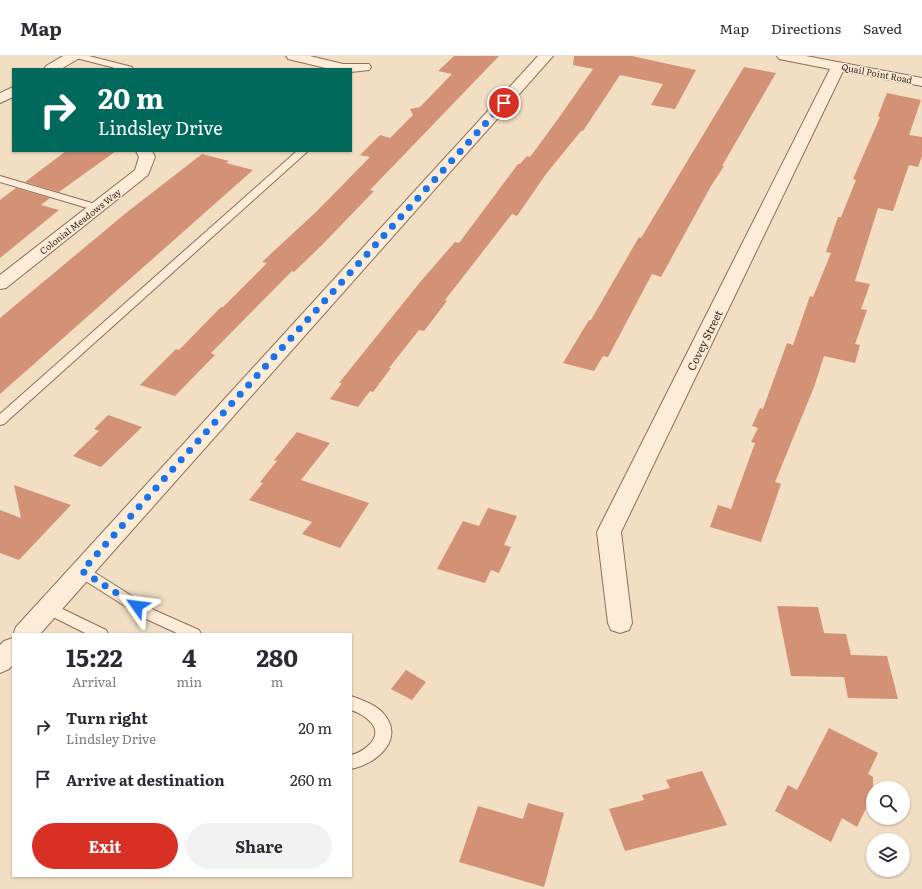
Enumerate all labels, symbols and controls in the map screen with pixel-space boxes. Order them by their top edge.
text: Map [20,14,62,42]
text: Map [719,18,749,38]
text: Directions [771,18,841,38]
text: Saved [863,18,902,38]
street label: Quail Point Road [840,59,914,87]
text: 20 m [98,76,164,118]
icon: right [32,84,84,136]
pin [487,86,521,120]
icon: arrive [493,92,515,114]
text: Lindsley Drive [98,114,223,141]
street label: Colonial Meadows Way [36,184,124,257]
street label: Covey Street [682,306,726,373]
position arrow [116,585,158,627]
text: 15:22 [66,639,123,674]
text: 4 [182,639,197,674]
text: 280 [256,639,298,674]
text: Arrival [72,672,116,691]
text: min [177,672,202,691]
text: m [271,672,283,691]
text: Turn right [66,706,148,729]
icon: right [32,716,54,738]
text: 20 m [298,716,332,739]
text: Lindsley Drive [66,729,156,748]
icon: arrive [32,768,54,790]
text: Arrive at destination [66,768,225,791]
text: 260 m [290,768,332,791]
map controls [866,781,910,877]
button: search [866,781,910,825]
button: Exit [32,823,178,869]
button: Share [186,823,332,869]
button: layers [866,833,910,877]

